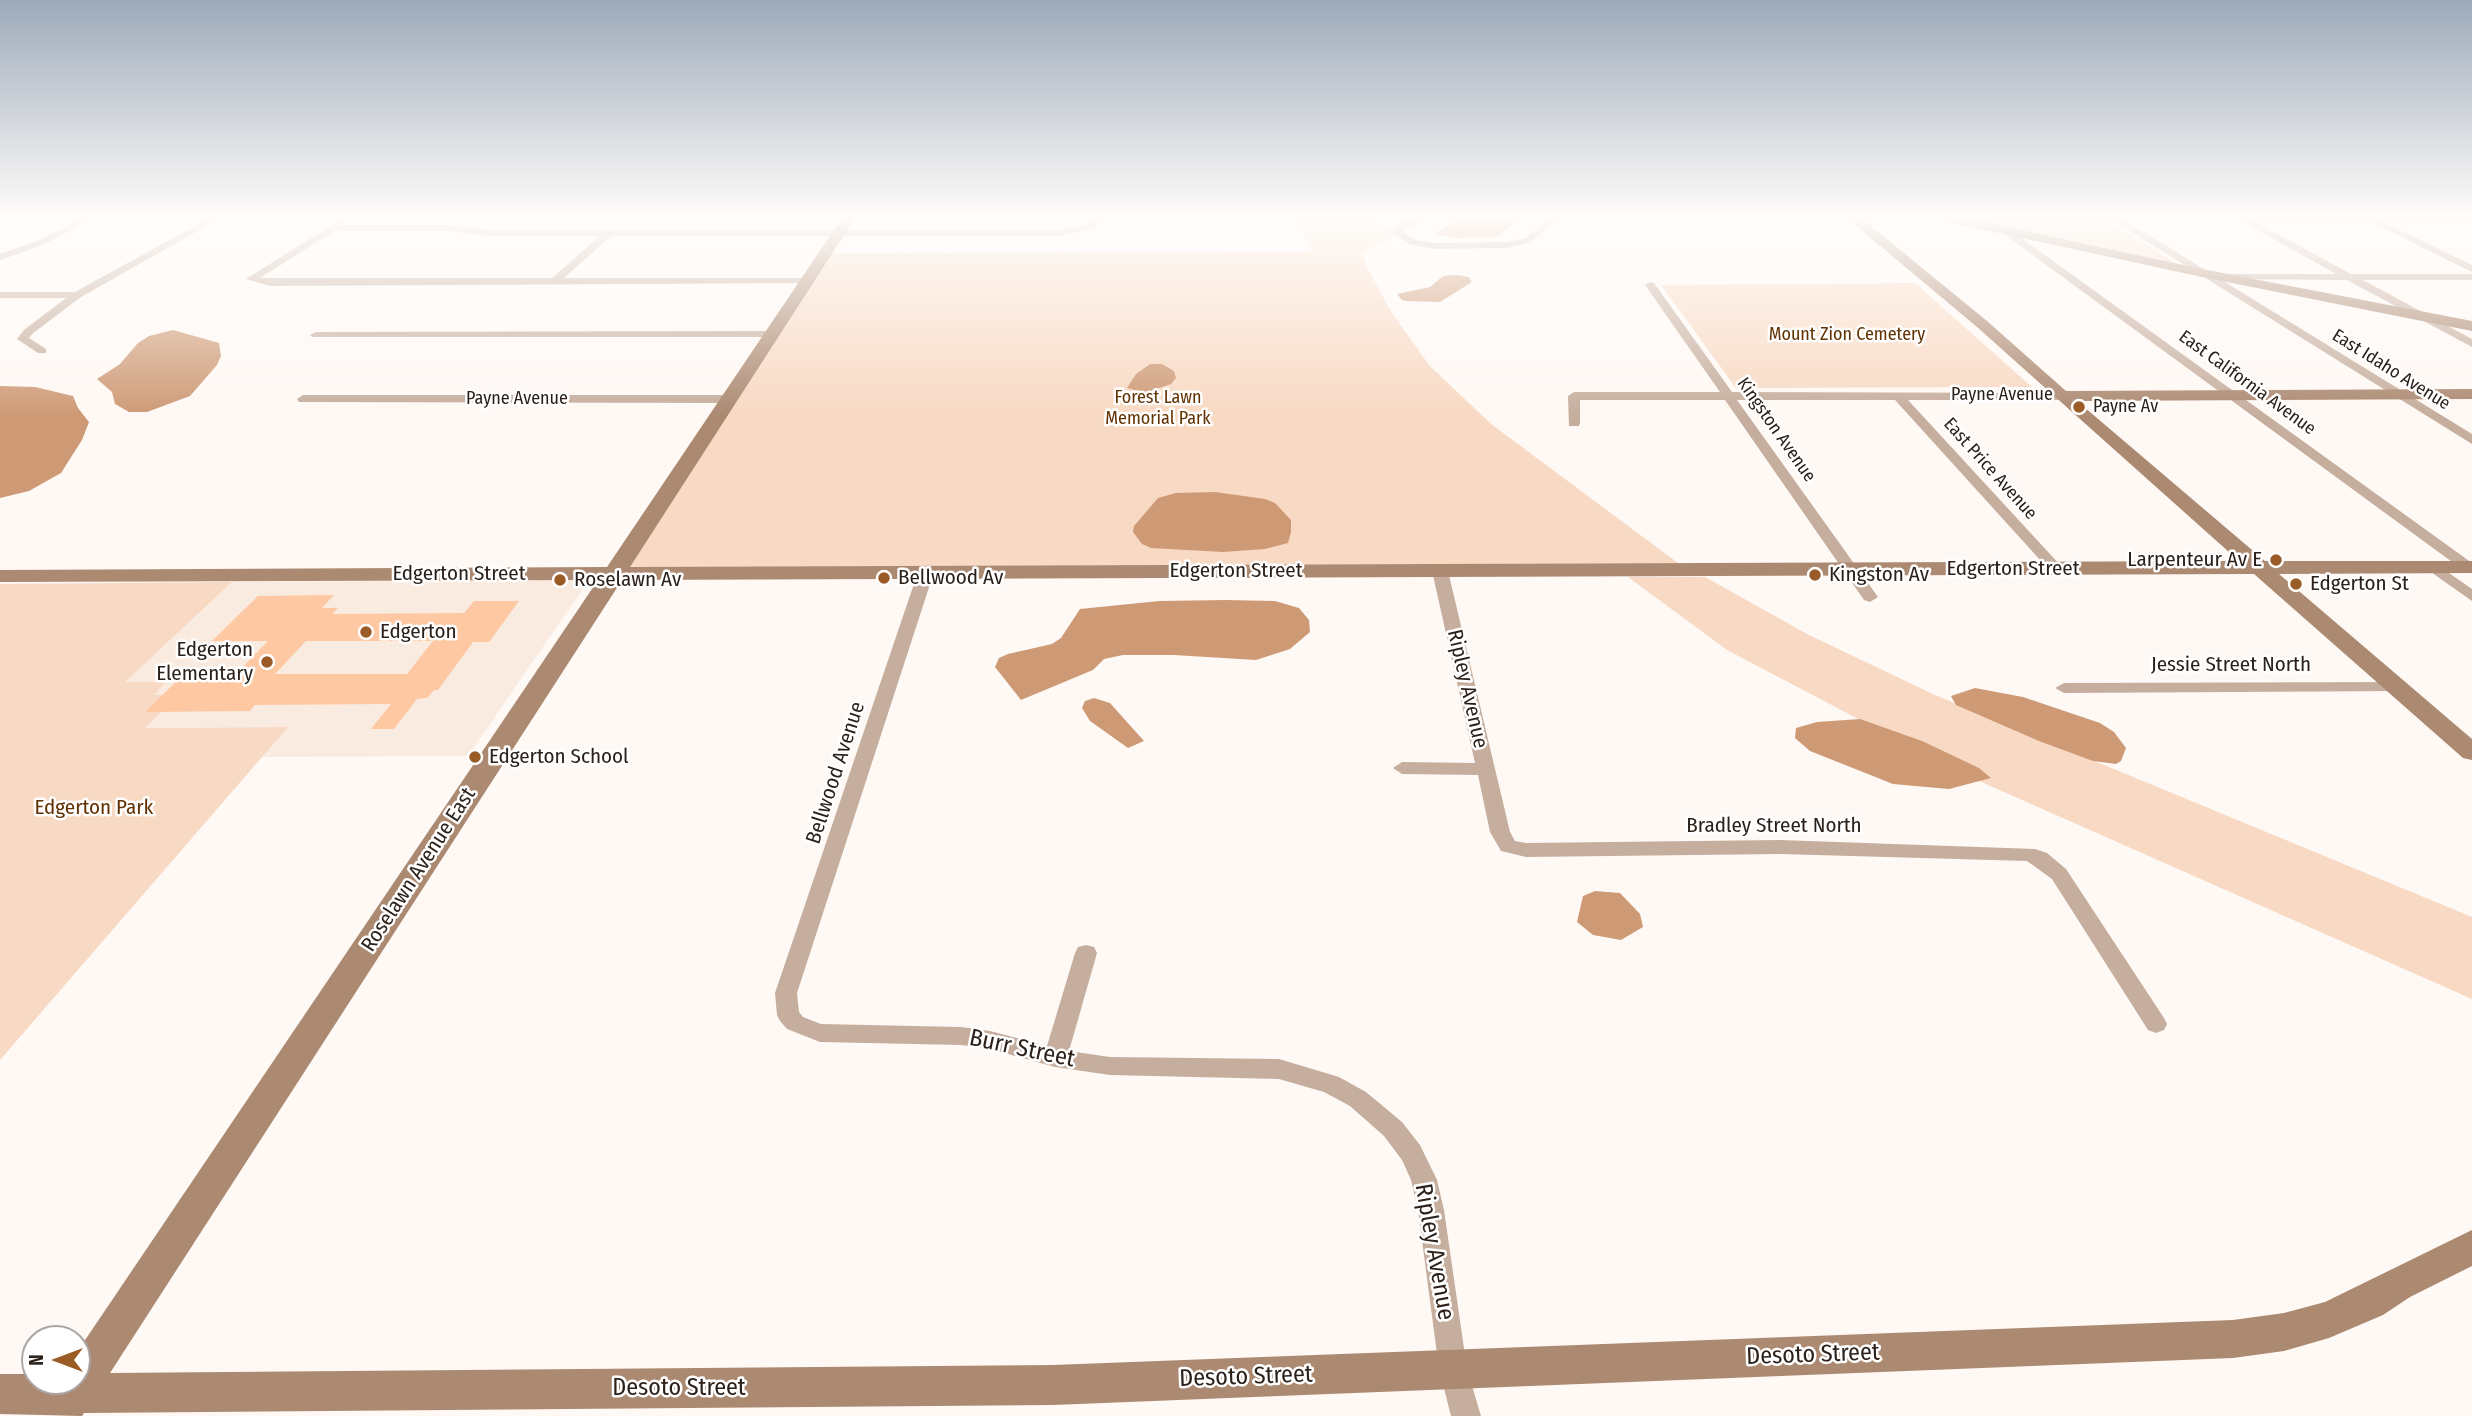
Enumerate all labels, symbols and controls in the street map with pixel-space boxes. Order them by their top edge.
park label: Mount Zion Cemetery [1769,324,1925,346]
street label: East Idaho Avenue [2328,325,2454,415]
street label: East California Avenue [2174,326,2320,440]
street label: Kingston Avenue [1732,374,1820,486]
street label: Payne Avenue [1951,384,2053,406]
park label: Forest Lawn Memorial Park [1105,387,1211,430]
street label: Payne Avenue [466,388,568,410]
place label: Payne Av [2093,396,2158,418]
marker: Payne Av [2071,399,2087,415]
street label: East Price Avenue [1939,414,2041,524]
place label: Larpenteur Av E [2127,547,2262,573]
marker: Larpenteur Av E [2268,552,2284,568]
street label: Edgerton Street [1946,556,2080,582]
street label: Edgerton Street [1169,558,1303,584]
street label: Edgerton Street [392,561,526,587]
place label: Kingston Av [1829,562,1929,588]
place label: Bellwood Av [898,565,1003,591]
place label: Roselawn Av [574,567,681,593]
marker: Kingston Av [1807,567,1823,583]
marker: Bellwood Av [876,570,892,586]
place label: Edgerton St [2310,571,2409,597]
marker: Roselawn Av [552,572,568,588]
marker: Edgerton St [2288,576,2304,592]
place label: Edgerton [380,619,457,645]
marker: Edgerton [358,624,374,640]
street label: Ripley Avenue [1441,627,1493,751]
place label: Edgerton Elementary [156,637,253,687]
street label: Jessie Street North [2151,652,2311,678]
marker: Edgerton Elementary [259,654,275,670]
street label: Bellwood Avenue [801,699,871,847]
place label: Edgerton School [489,744,629,770]
marker: Edgerton School [467,749,483,765]
street label: Roselawn Avenue East [357,783,481,957]
park label: Edgerton Park [35,795,153,821]
street label: Bradley Street North [1686,813,1862,839]
street label: Burr Street [967,1024,1077,1074]
street label: Ripley Avenue [1408,1181,1460,1323]
north arrow [21,1325,91,1395]
street label: Desoto Street [1746,1338,1880,1372]
text: N [25,1354,48,1366]
street label: Desoto Street [1179,1360,1313,1394]
street label: Desoto Street [612,1374,746,1402]

